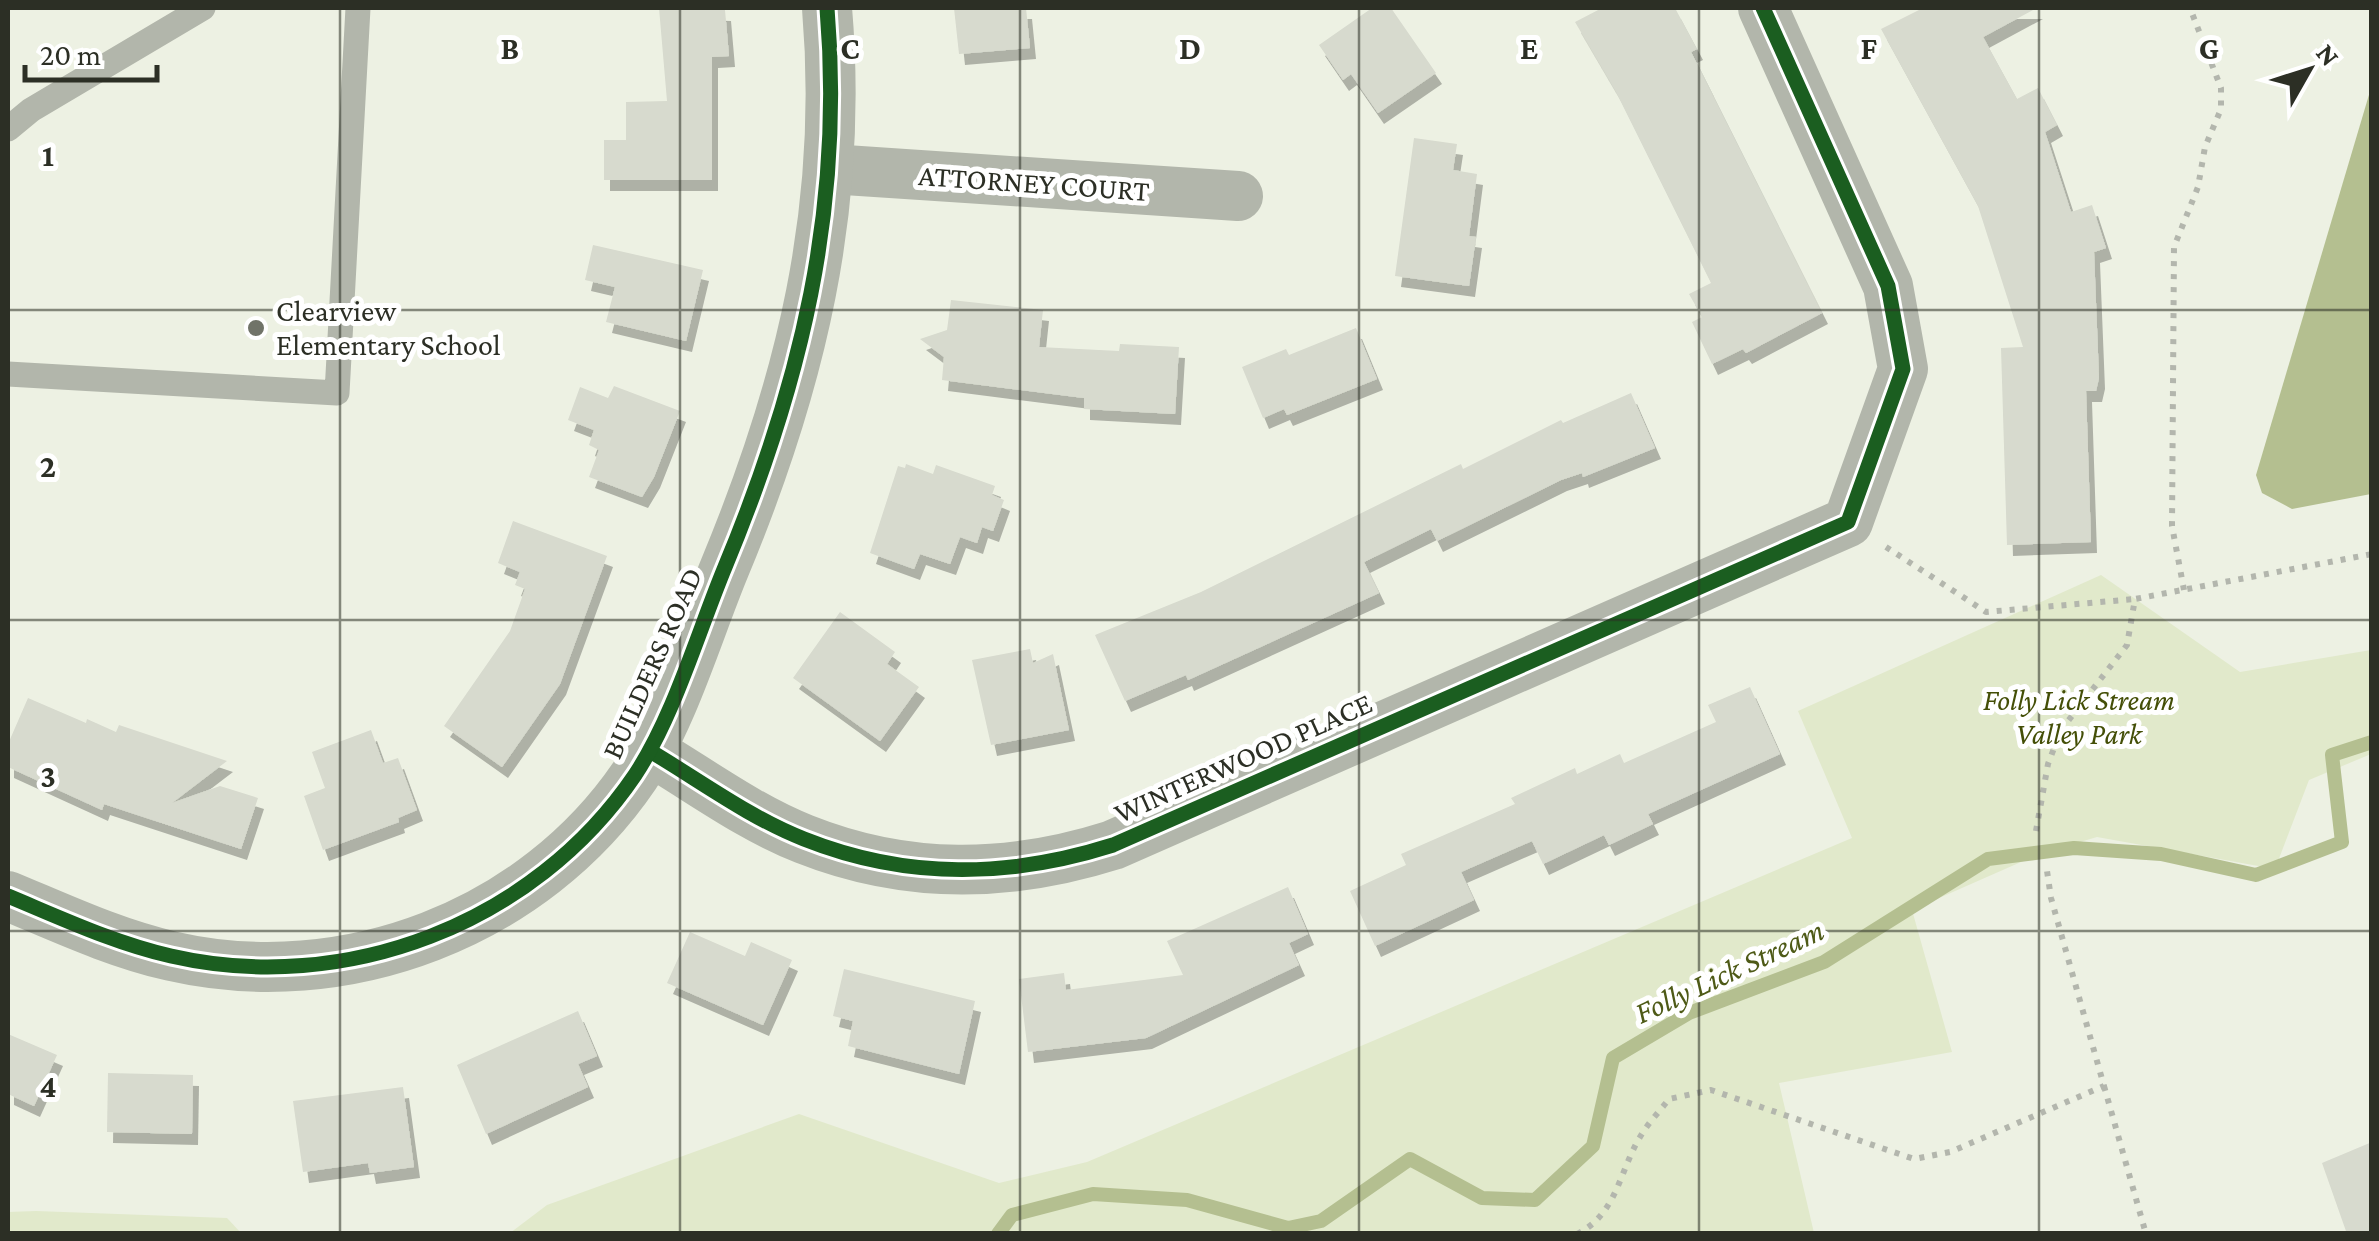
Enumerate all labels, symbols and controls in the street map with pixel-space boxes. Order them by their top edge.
scale bar [25,20,158,82]
north arrow [2259,20,2359,120]
text: B [501,30,519,66]
text: C [840,30,860,66]
text: D [1179,30,1201,66]
text: E [1520,30,1538,66]
text: F [1861,30,1878,66]
text: G [2199,30,2219,66]
text: N [2310,37,2346,72]
text: 20 m [40,38,101,71]
text: 1 [42,137,54,173]
street label: ATTORNEY COURT [917,158,1151,207]
place label: Clearview Elementary School [276,294,501,362]
marker: Clearview Elementary School [245,317,267,339]
text: 2 [40,448,56,484]
street label: BUILDERS ROAD [595,562,708,763]
park label: Folly Lick Stream Valley Park [1983,683,2175,751]
street label: WINTERWOOD PLACE [1109,686,1377,829]
text: 3 [40,758,56,794]
water label: Folly Lick Stream [1629,911,1829,1031]
text: 4 [39,1068,57,1104]

